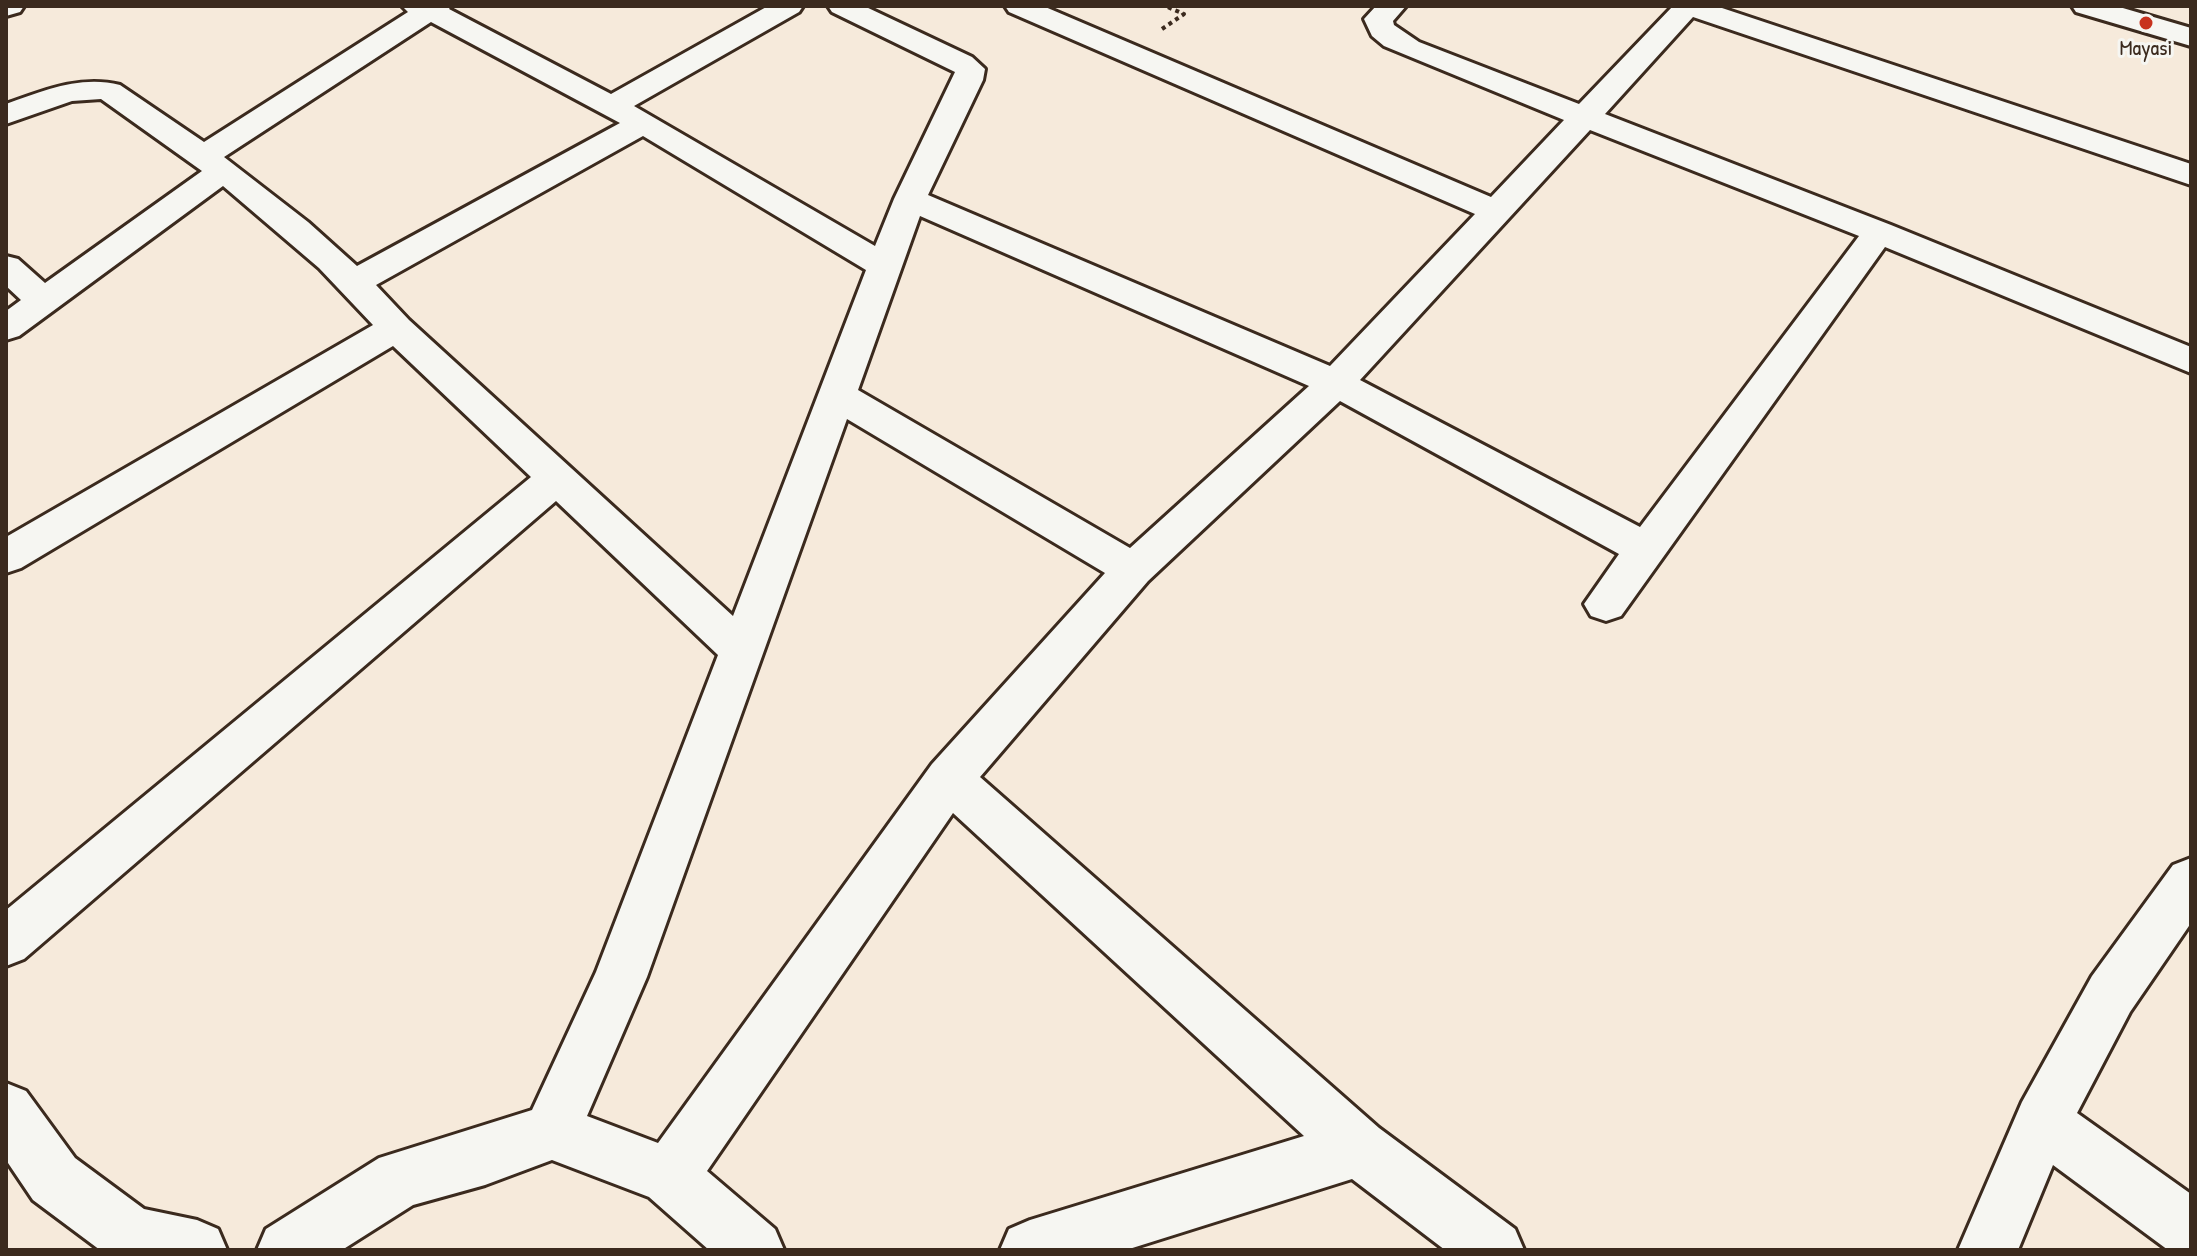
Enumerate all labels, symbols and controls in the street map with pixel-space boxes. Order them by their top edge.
marker: Mayasi [2137,14,2155,32]
place label: Mayasi [2119,36,2173,62]

